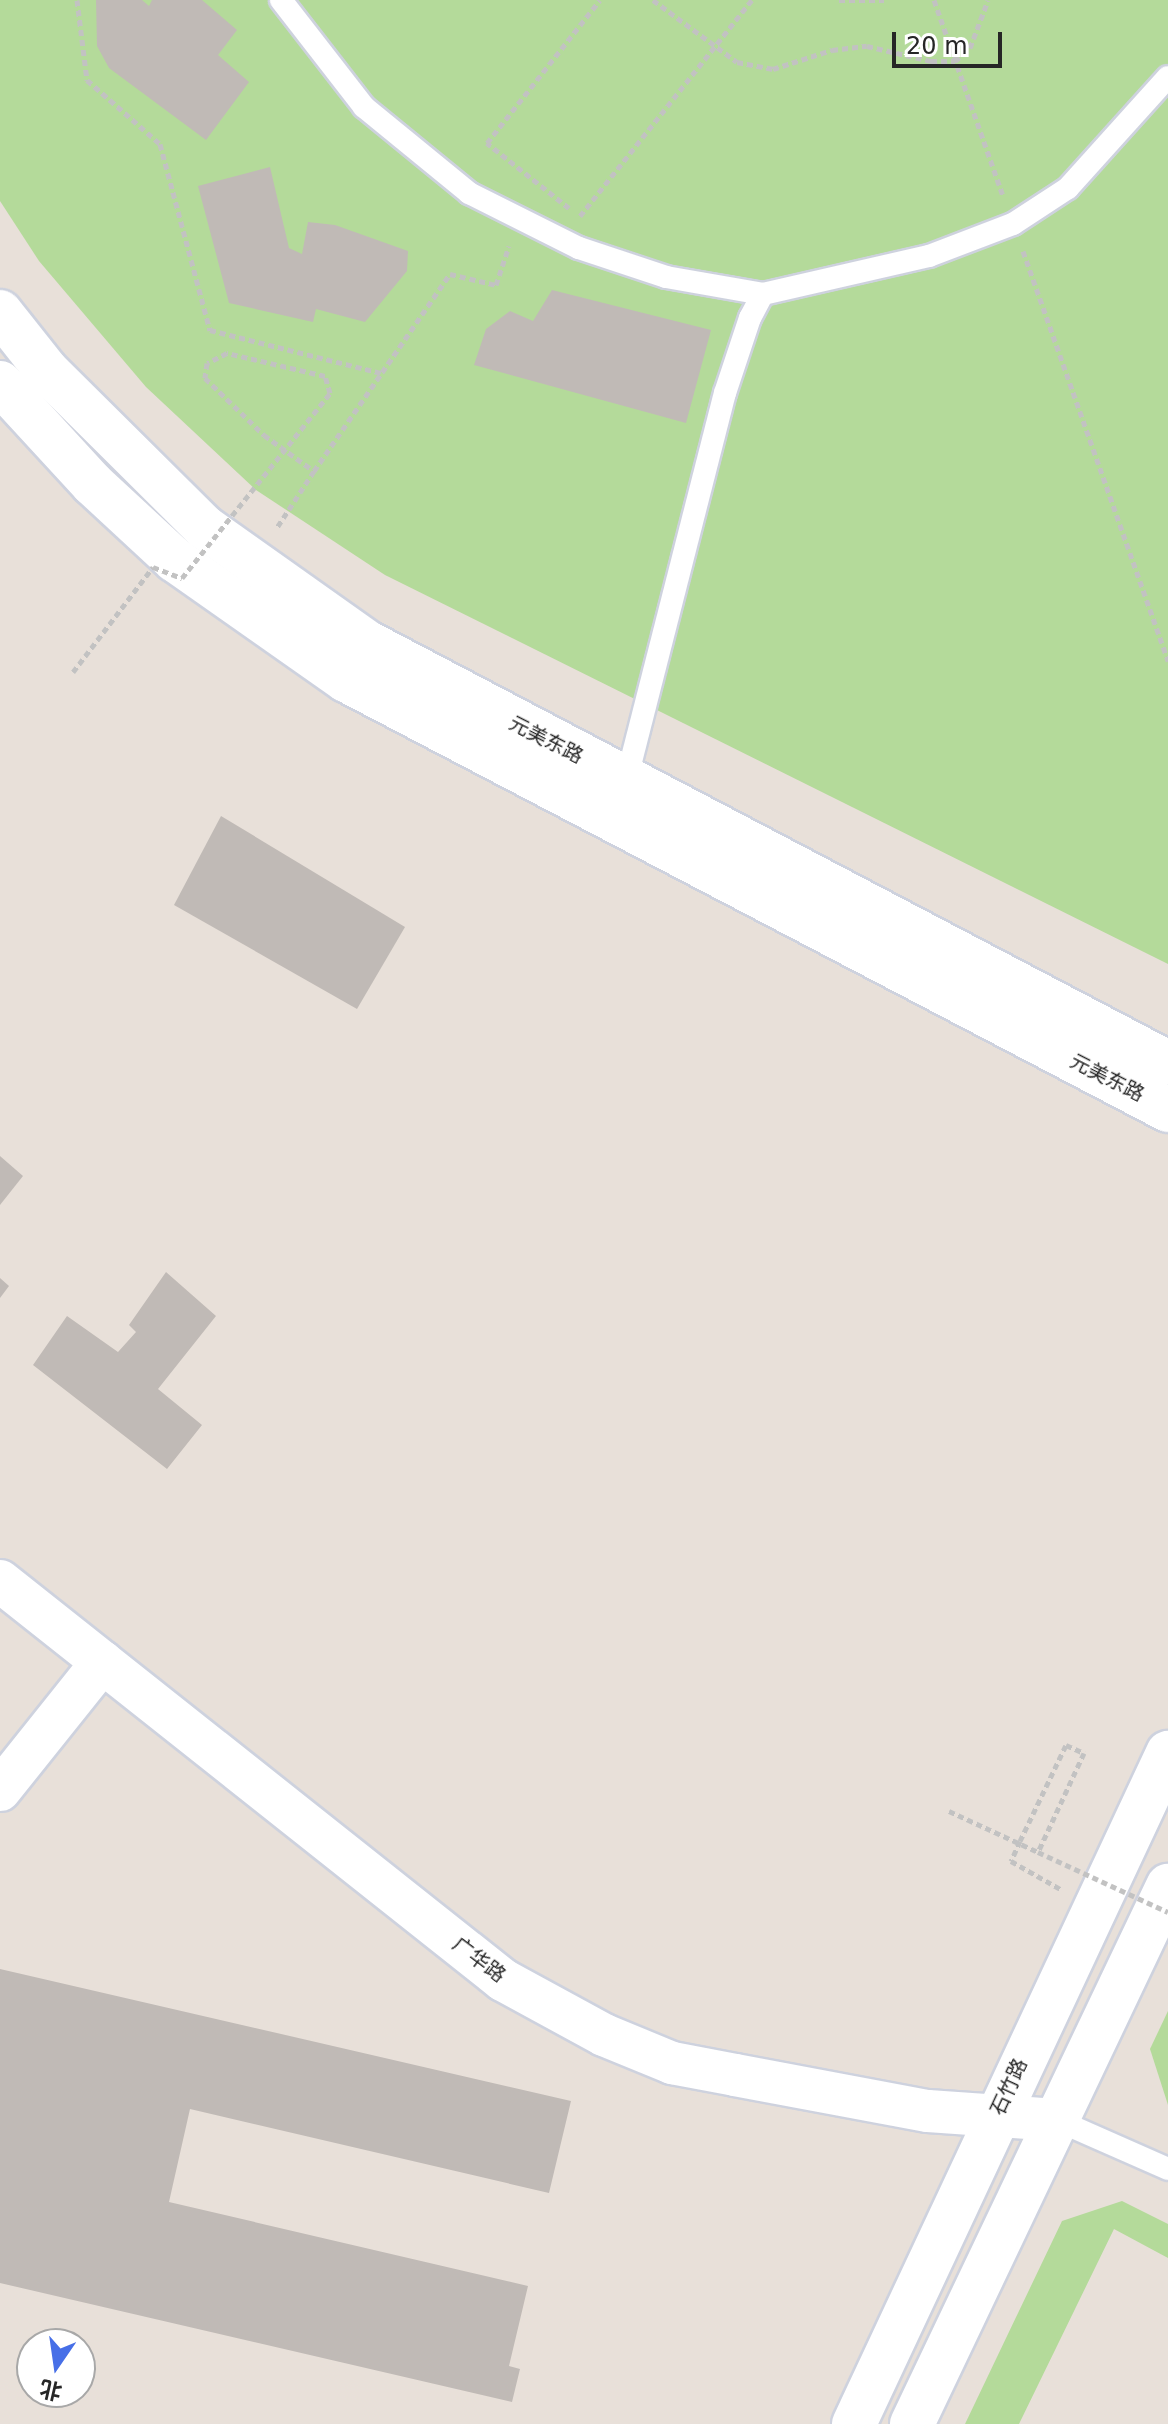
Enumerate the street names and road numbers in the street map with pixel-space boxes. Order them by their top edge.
street label: 元美东路 [505,711,587,769]
street label: 元美东路 [1066,1049,1148,1107]
street label: 广华路 [448,1932,510,1988]
street label: 石竹路 [985,2055,1033,2119]

